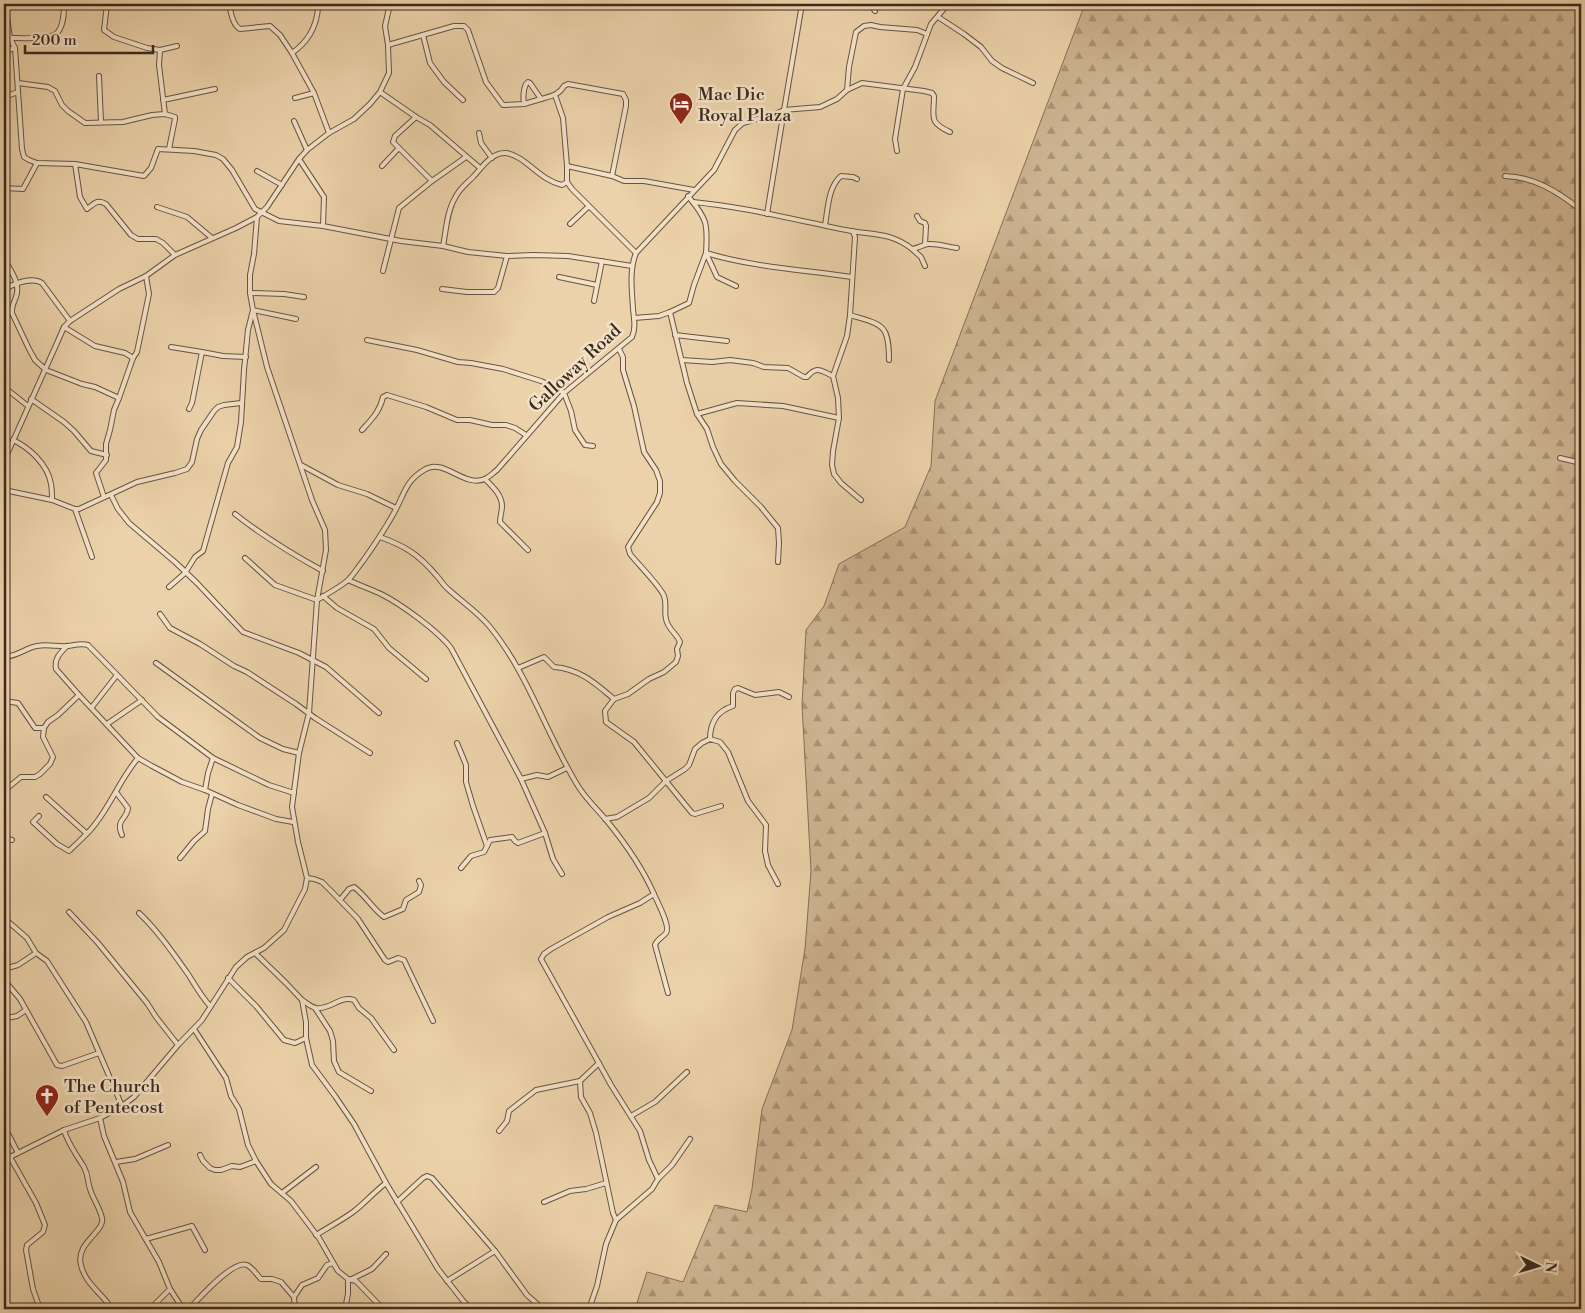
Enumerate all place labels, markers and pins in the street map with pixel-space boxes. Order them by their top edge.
place label: Mac Dic Royal Plaza [698,83,792,127]
hotel icon: Mac Dic Royal Plaza [668,91,694,125]
place label: The Church of Pentecost [64,1075,165,1119]
church icon: The Church of Pentecost [34,1083,60,1117]

